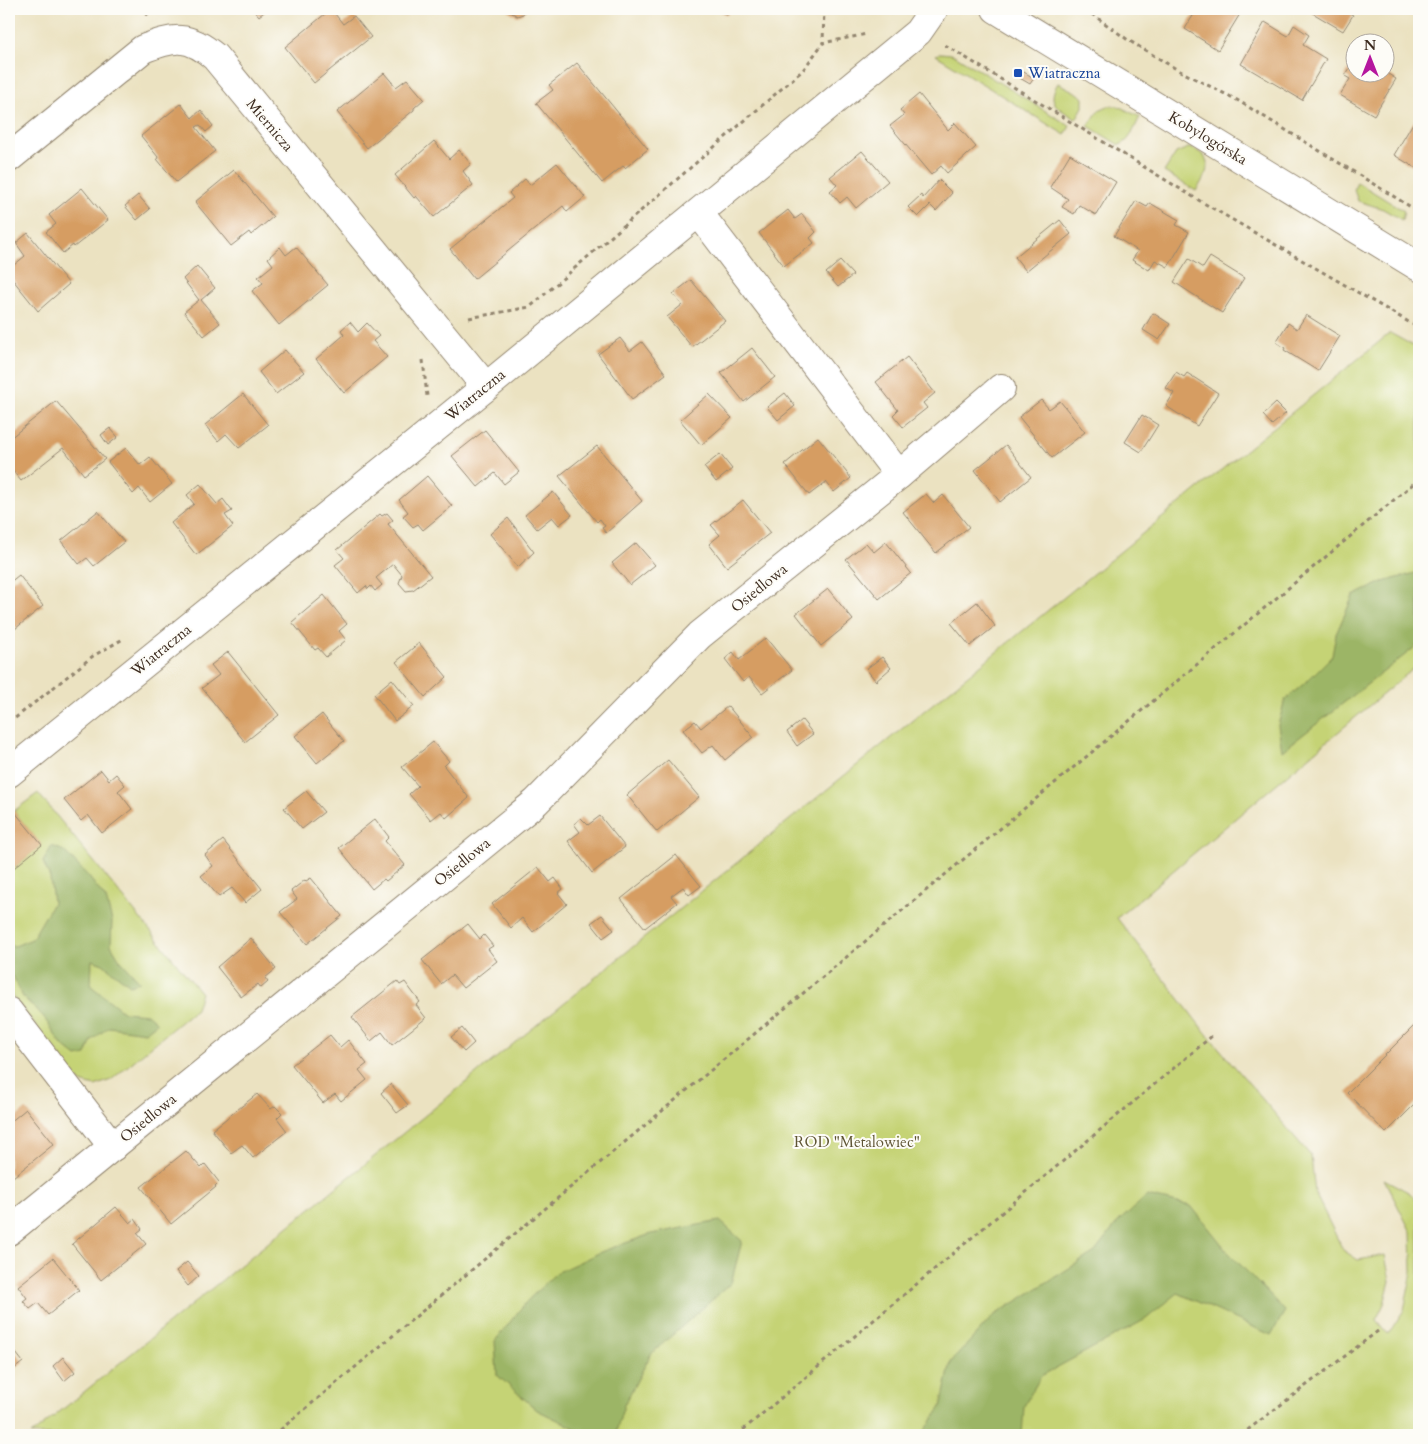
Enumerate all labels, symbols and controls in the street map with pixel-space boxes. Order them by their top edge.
north arrow [1346,32,1396,82]
text: N [1364,36,1376,55]
place label: Wiatraczna [1027,63,1101,83]
marker: Wiatraczna [1012,67,1024,79]
street label: Miernicza [242,94,298,156]
street label: Kobylogórska [1165,107,1252,170]
street label: Wiatraczna [440,364,510,426]
street label: Osiedlowa [727,559,792,617]
street label: Wiatraczna [126,619,196,681]
street label: Osiedlowa [430,833,495,891]
street label: Osiedlowa [116,1089,181,1147]
park label: ROD "Metalowiec" [794,1132,920,1152]

